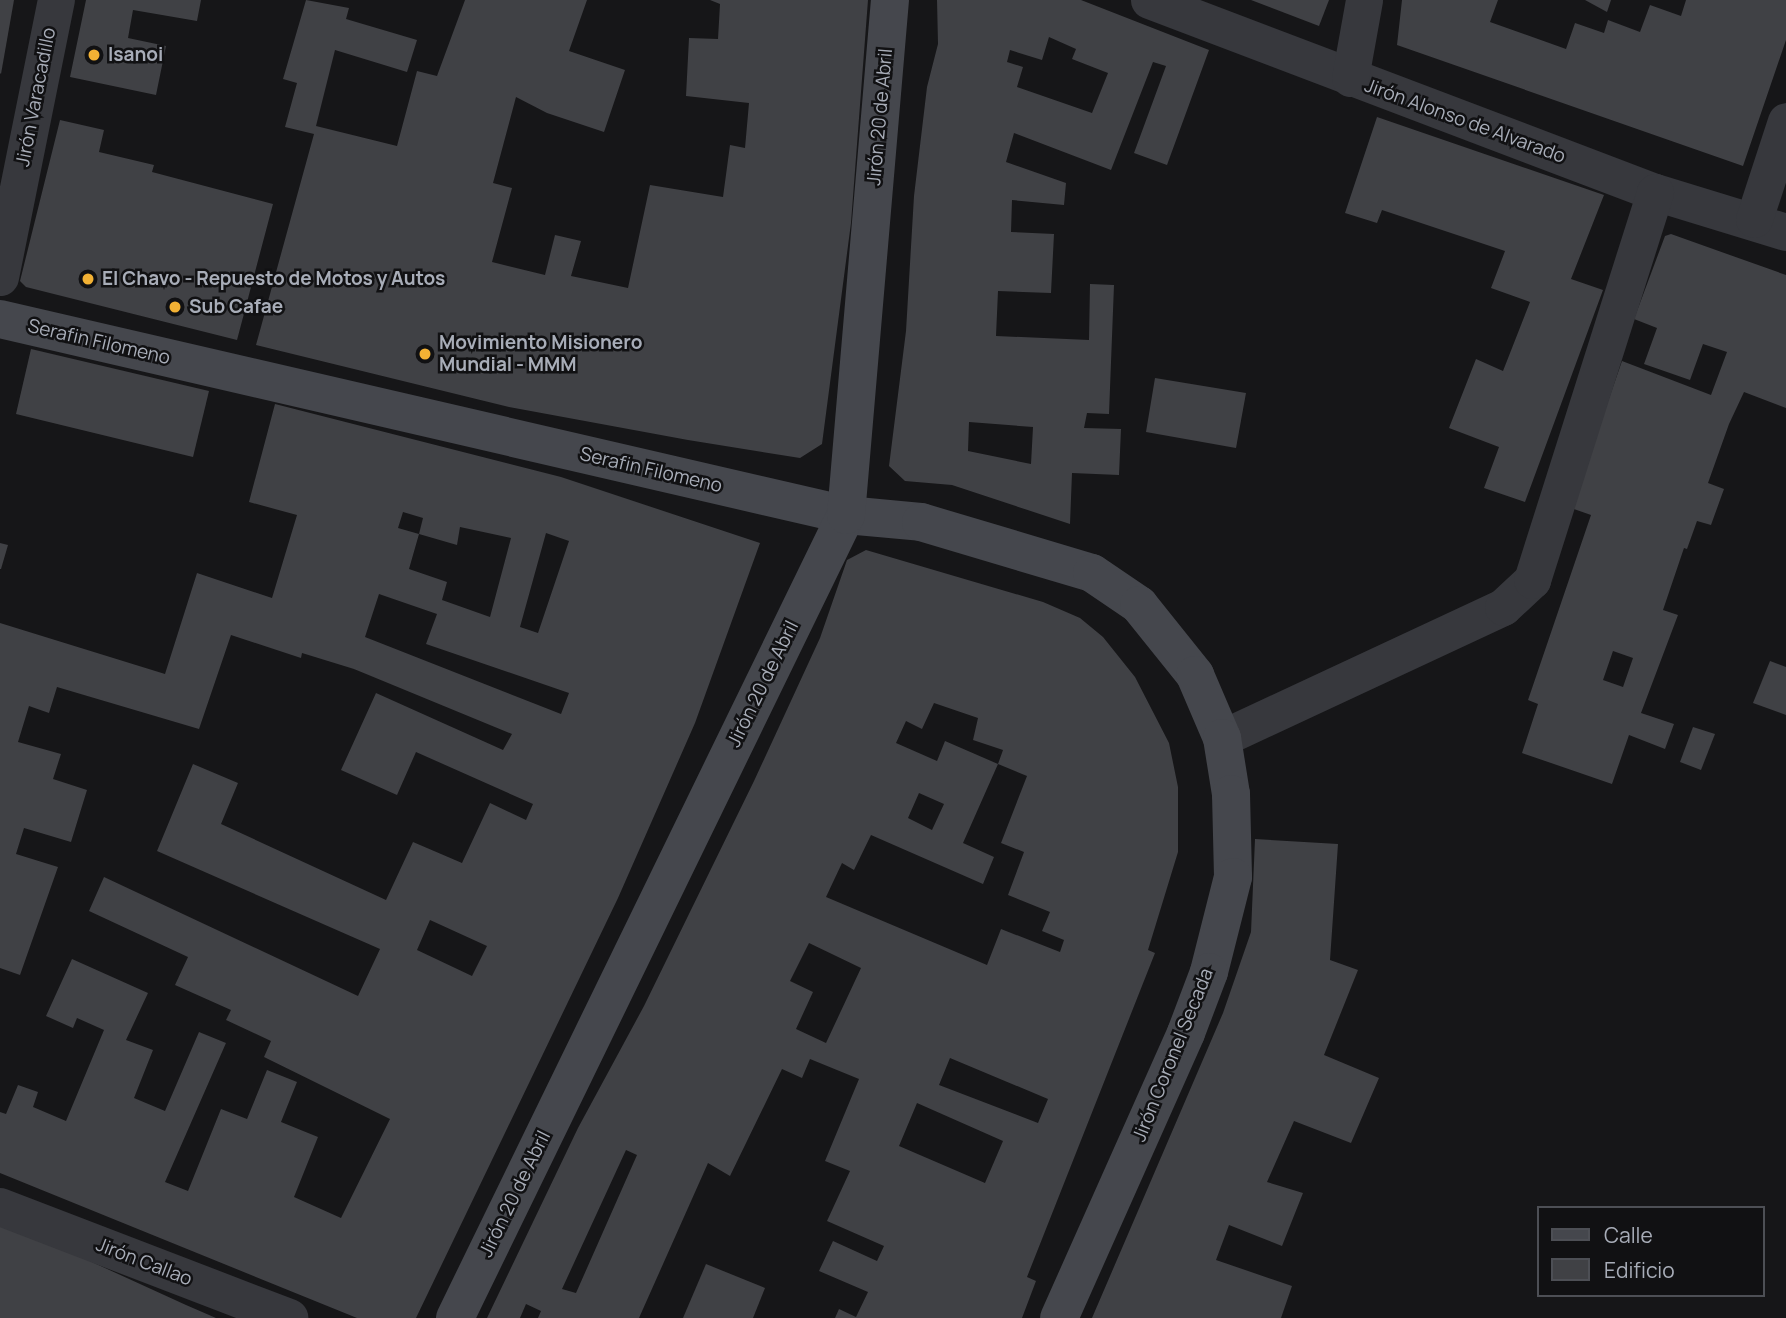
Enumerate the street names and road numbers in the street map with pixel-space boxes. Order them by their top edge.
street label: Jirón Varacadillo [11,26,61,168]
street label: Jirón 20 de Abril [863,47,897,187]
street label: Jirón Alonso de Alvarado [1361,74,1569,168]
street label: Serafin Filomeno [26,315,172,369]
street label: Serafin Filomeno [578,443,724,497]
street label: Jirón 20 de Abril [723,617,803,751]
street label: Jirón Coronel Secada [1128,965,1218,1145]
street label: Jirón 20 de Abril [475,1127,555,1261]
street label: Jirón Callao [93,1233,195,1291]

